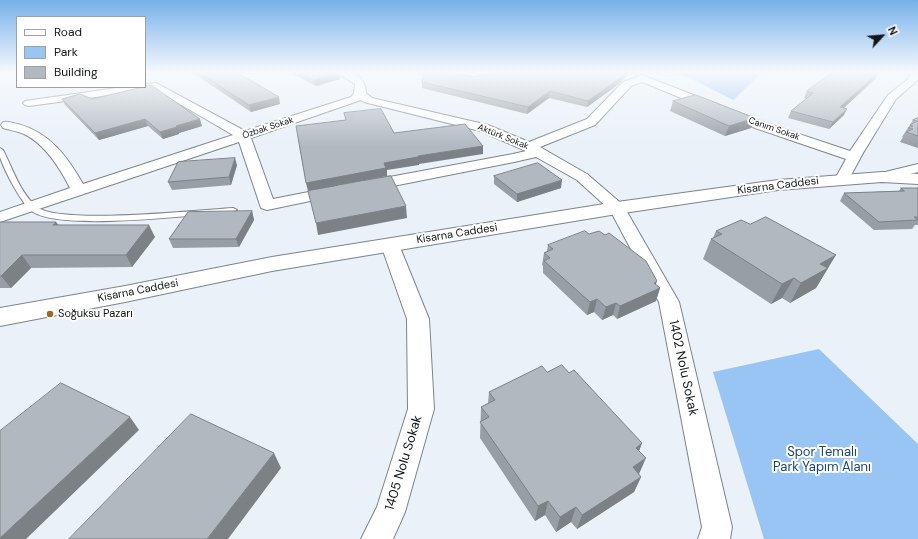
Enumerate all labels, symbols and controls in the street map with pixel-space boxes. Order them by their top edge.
legend [16,16,146,88]
north arrow [862,16,902,56]
text: Road [54,24,82,40]
text: N [885,24,901,37]
text: Park [54,44,78,60]
text: Building [54,64,98,80]
street label: Özbak Sokak [241,115,295,141]
street label: Canım Sokak [747,115,801,143]
street label: Aktürk Sokak [476,122,530,152]
street label: Kisarna Caddesi [737,174,819,198]
street label: Kisarna Caddesi [416,221,498,247]
street label: Kisarna Caddesi [97,277,179,305]
place label: Soğuksu Pazarı [58,307,133,321]
marker: Soğuksu Pazarı [45,309,55,319]
street label: 1402 Nolu Sokak [665,319,701,417]
street label: 1405 Nolu Sokak [382,414,426,512]
park label: Spor Temalı Park Yapım Alanı [773,445,871,476]

